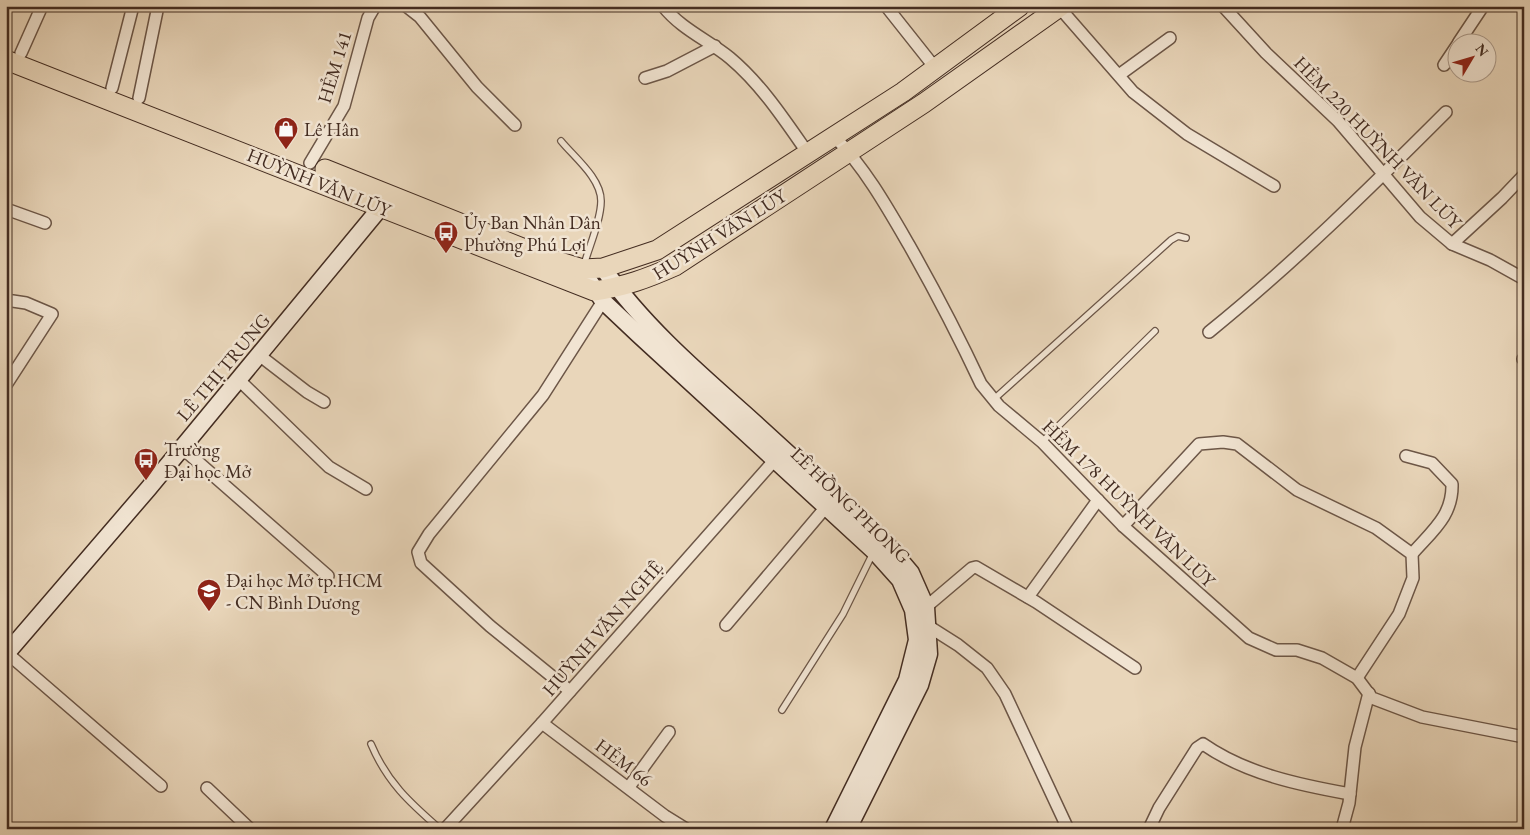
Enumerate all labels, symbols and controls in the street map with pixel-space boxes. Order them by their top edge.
street label: HẺM 141 [312,28,357,106]
north arrow [1448,32,1498,82]
text: N [1472,40,1493,61]
street label: HẺM 220 HUỲNH VĂN LŨY [1288,51,1468,235]
shop icon: Lê Hân [273,116,299,150]
place label: Lê Hân [304,117,359,142]
street label: HUỲNH VĂN LŨY [243,142,395,223]
street label: HUỲNH VĂN LŨY [648,183,792,286]
place label: Ủy Ban Nhân Dân Phường Phú Lợi [464,210,601,257]
bus stop icon: Ủy Ban Nhân Dân Phường Phú Lợi [433,220,459,254]
street label: LÊ THỊ TRUNG [171,308,276,426]
street label: HẺM 178 HUỲNH VĂN LŨY [1037,414,1221,593]
place label: Trường Đại học Mở [164,437,252,484]
street label: LÊ HỒNG PHONG [785,442,916,569]
bus stop icon: Trường Đại học Mở [133,447,159,481]
street label: HUỲNH VĂN NGHỆ [537,555,668,701]
place label: Đại học Mở tp.HCM - CN Bình Dương [226,568,383,615]
school or university icon: Đại học Mở tp.HCM - CN Bình Dương [196,578,222,612]
street label: HẺM 66 [590,733,657,792]

